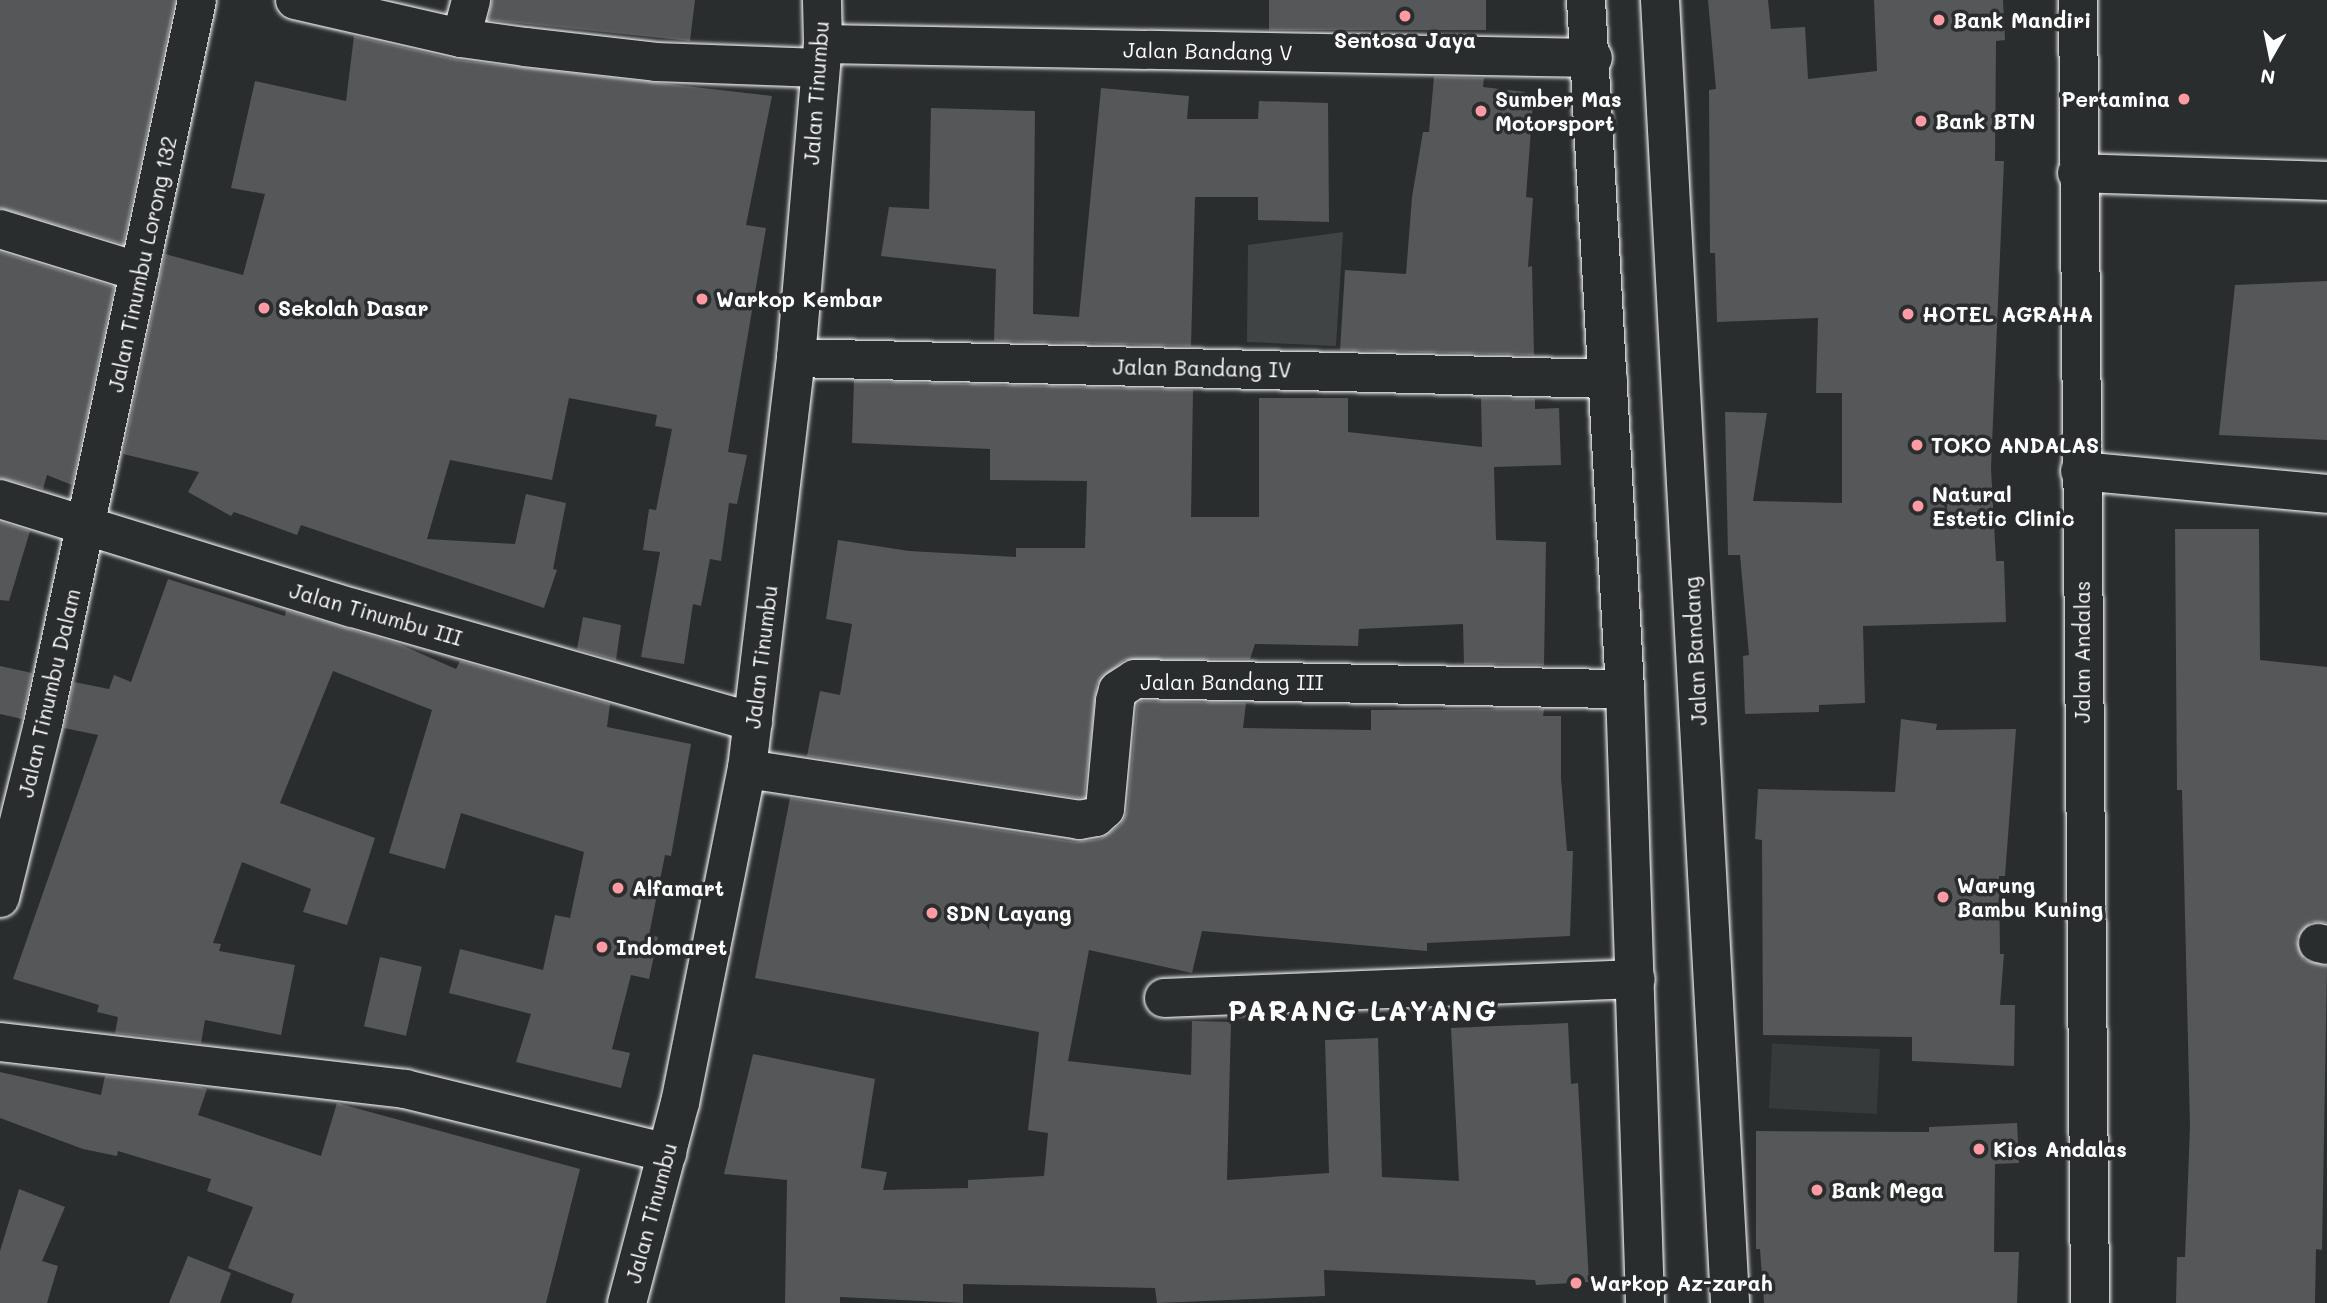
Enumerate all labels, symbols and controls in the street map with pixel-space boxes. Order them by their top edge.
place label: Bank Mandiri [1953,7,2091,33]
marker: Sentosa Jaya [1397,8,1413,24]
marker: Bank Mandiri [1931,12,1947,28]
street label: Jalan Tinumbu [798,20,834,166]
north arrow [2236,21,2306,91]
place label: Sentosa Jaya [1334,27,1476,53]
street label: Jalan Bandang V [1123,37,1293,65]
text: N [2259,64,2277,91]
place label: Sumber Mas Motorsport [1495,86,1622,136]
place label: Pertamina [2061,86,2170,112]
marker: Pertamina [2176,91,2192,107]
marker: Sumber Mas Motorsport [1473,103,1489,119]
place label: Bank BTN [1935,108,2035,134]
marker: Bank BTN [1913,113,1929,129]
street label: Jalan Tinumbu Lorong 132 [103,134,181,394]
place label: Warkop Kembar [716,286,883,312]
marker: Warkop Kembar [694,291,710,307]
place label: Sekolah Dasar [278,295,428,321]
marker: Sekolah Dasar [256,300,272,316]
place label: HOTEL AGRAHA [1922,301,2093,327]
marker: HOTEL AGRAHA [1900,306,1916,322]
street label: Jalan Bandang IV [1112,354,1292,382]
place label: TOKO ANDALAS [1931,432,2099,458]
marker: TOKO ANDALAS [1909,437,1925,453]
place label: Natural Estetic Clinic [1932,481,2074,531]
marker: Natural Estetic Clinic [1910,498,1926,514]
street label: Jalan Bandang [1679,576,1711,726]
street label: Jalan Tinumbu III [287,577,465,651]
street label: Jalan Andalas [2069,581,2095,723]
street label: Jalan Tinumbu [740,584,782,730]
street label: Jalan Tinumbu Dalam [13,586,85,800]
street label: Jalan Bandang III [1140,669,1324,695]
place label: Warung Bambu Kuning [1957,872,2103,922]
place label: Alfamart [632,875,724,901]
marker: Alfamart [610,880,626,896]
marker: Warung Bambu Kuning [1935,889,1951,905]
place label: SDN Layang [946,900,1072,926]
marker: SDN Layang [924,905,940,921]
place label: Indomaret [616,934,727,960]
marker: Indomaret [594,939,610,955]
district label: PARANG LAYANG [1229,993,1497,1027]
place label: Kios Andalas [1993,1136,2127,1162]
street label: Jalan Tinumbu [620,1140,682,1286]
marker: Kios Andalas [1971,1141,1987,1157]
place label: Bank Mega [1831,1177,1944,1203]
marker: Bank Mega [1809,1182,1825,1198]
place label: Warkop Az-zarah [1590,1270,1773,1296]
marker: Warkop Az-zarah [1568,1275,1584,1291]

